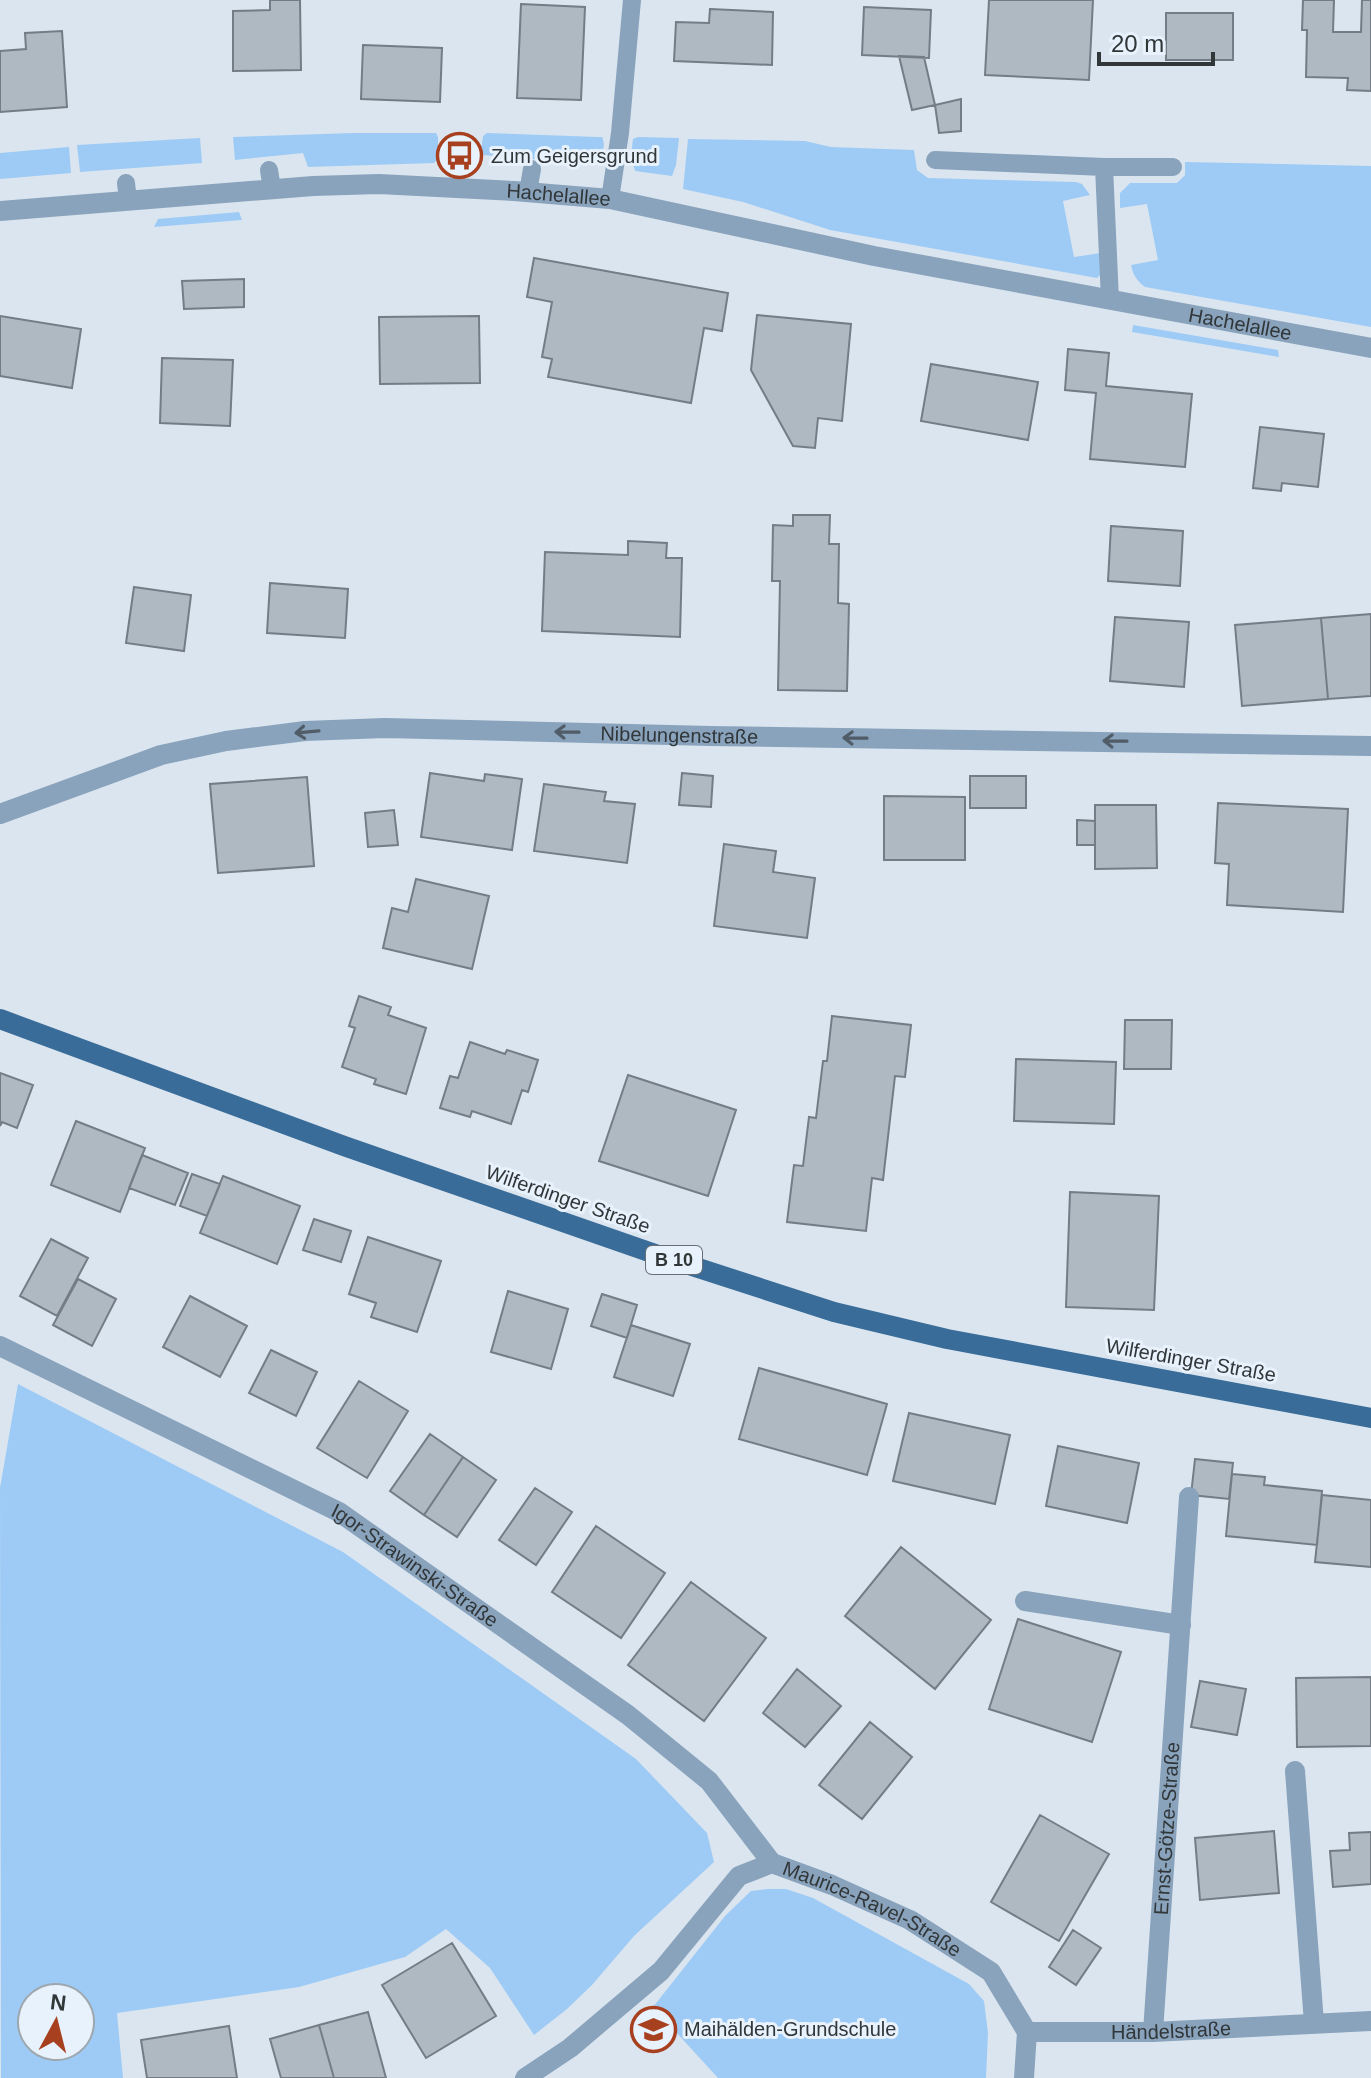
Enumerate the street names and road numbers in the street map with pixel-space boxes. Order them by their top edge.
street label: Hachelallee [506,180,612,210]
street label: Hachelallee [1187,303,1294,344]
street label: Nibelungenstraße [600,722,758,748]
street label: Wilferdinger Straße [483,1161,653,1237]
road number: B 10 [646,1246,702,1274]
street label: Wilferdinger Straße [1104,1334,1278,1386]
street label: Igor-Strawinski-Straße [328,1499,502,1631]
street label: Ernst-Götze-Straße [1150,1741,1183,1916]
street label: Maurice-Ravel-Straße [780,1857,965,1961]
street label: Händelstraße [1111,2017,1232,2043]

